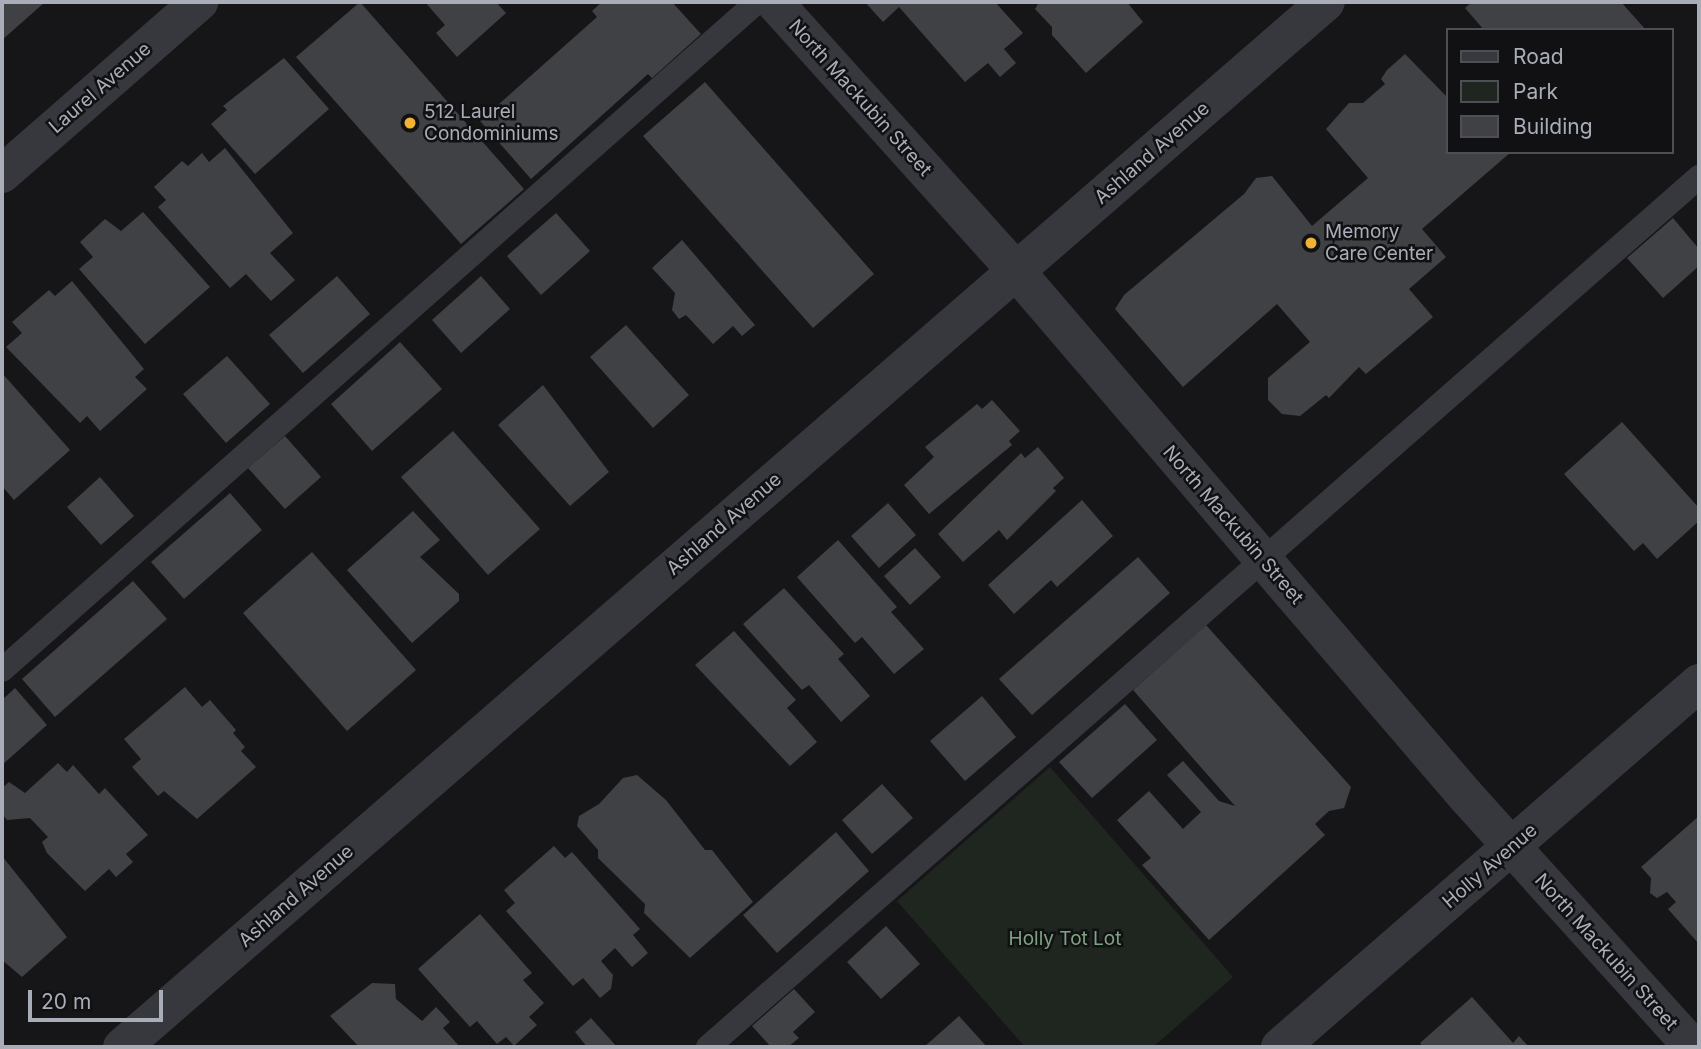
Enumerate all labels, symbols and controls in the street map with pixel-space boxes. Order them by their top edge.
street label: North Mackubin Street [784,15,936,181]
legend [1446,28,1673,154]
street label: Laurel Avenue [45,38,155,138]
text: Road [1513,44,1564,69]
text: Park [1513,79,1558,104]
street label: Ashland Avenue [1090,97,1214,209]
place label: 512 Laurel Condominiums [424,101,559,145]
text: Building [1513,114,1593,139]
marker: 512 Laurel Condominiums [402,115,418,131]
place label: Memory Care Center [1325,221,1433,265]
marker: Memory Care Center [1303,235,1319,251]
street label: North Mackubin Street [1158,441,1308,609]
street label: Ashland Avenue [662,468,786,580]
street label: Holly Avenue [1438,819,1542,913]
street label: Ashland Avenue [234,840,358,952]
street label: North Mackubin Street [1530,869,1682,1035]
park label: Holly Tot Lot [1009,928,1121,950]
scale bar [32,976,166,1020]
text: 20 m [41,989,91,1014]

